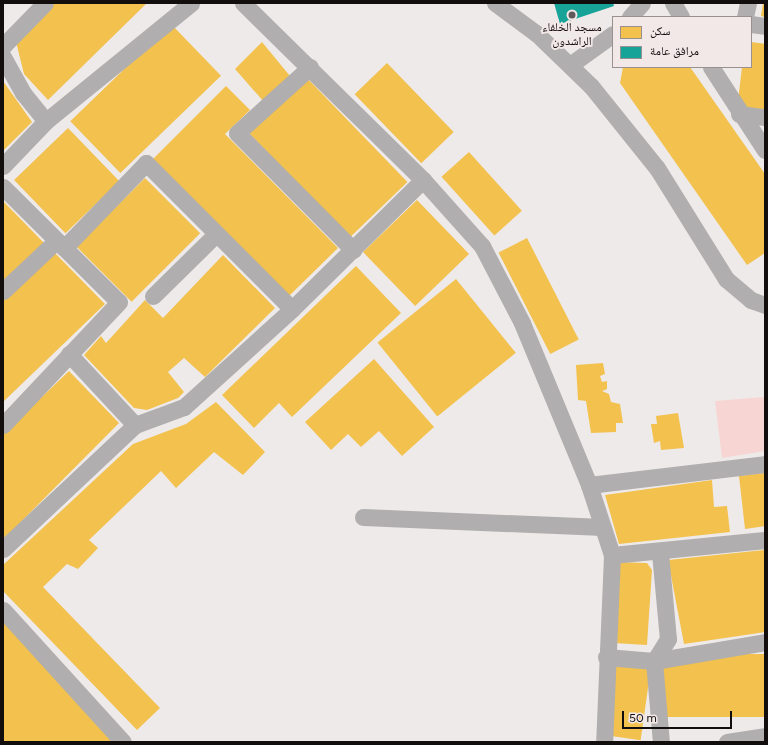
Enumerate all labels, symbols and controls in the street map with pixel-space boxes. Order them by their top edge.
marker: مسجد الخلفاء الراشدون [567,10,577,20]
legend [612,16,752,68]
place label: مسجد الخلفاء الراشدون [542,21,602,49]
text: سكن [650,24,670,38]
text: مرافق عامة [650,44,699,58]
scale bar [624,703,734,729]
text: 50 m [629,711,657,725]

